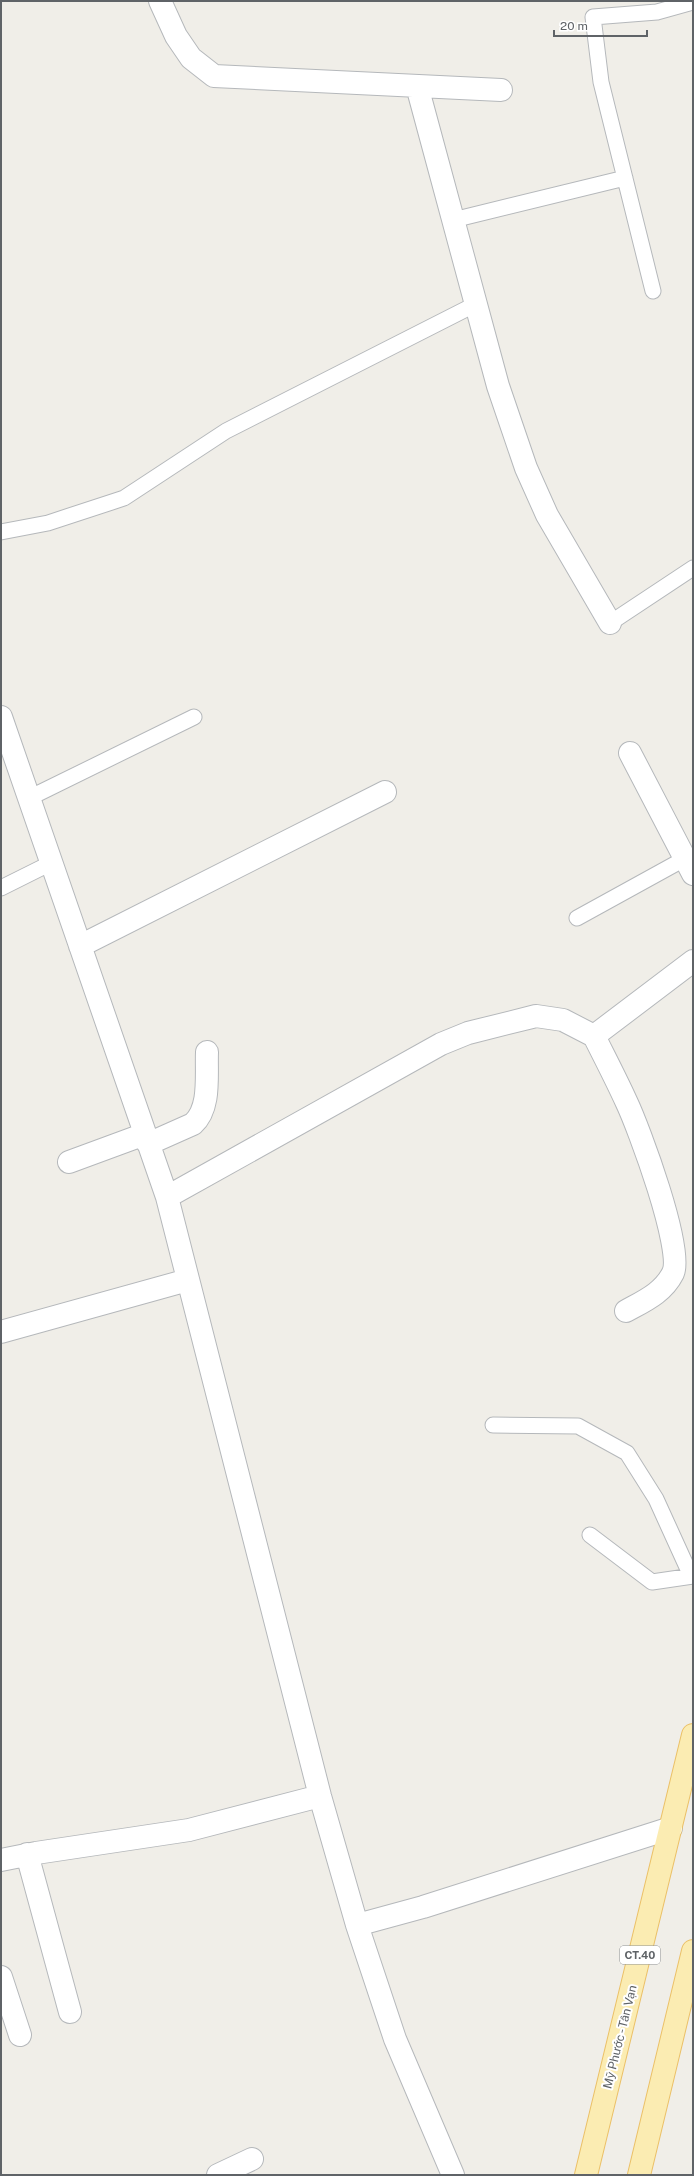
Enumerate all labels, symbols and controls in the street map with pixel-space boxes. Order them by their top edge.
scale bar [554,12,647,38]
text: 20 m [560,19,588,33]
road number: CT.40 [620,1946,660,1964]
street label: Mỹ Phước - Tân Vạn [600,1984,640,2090]

